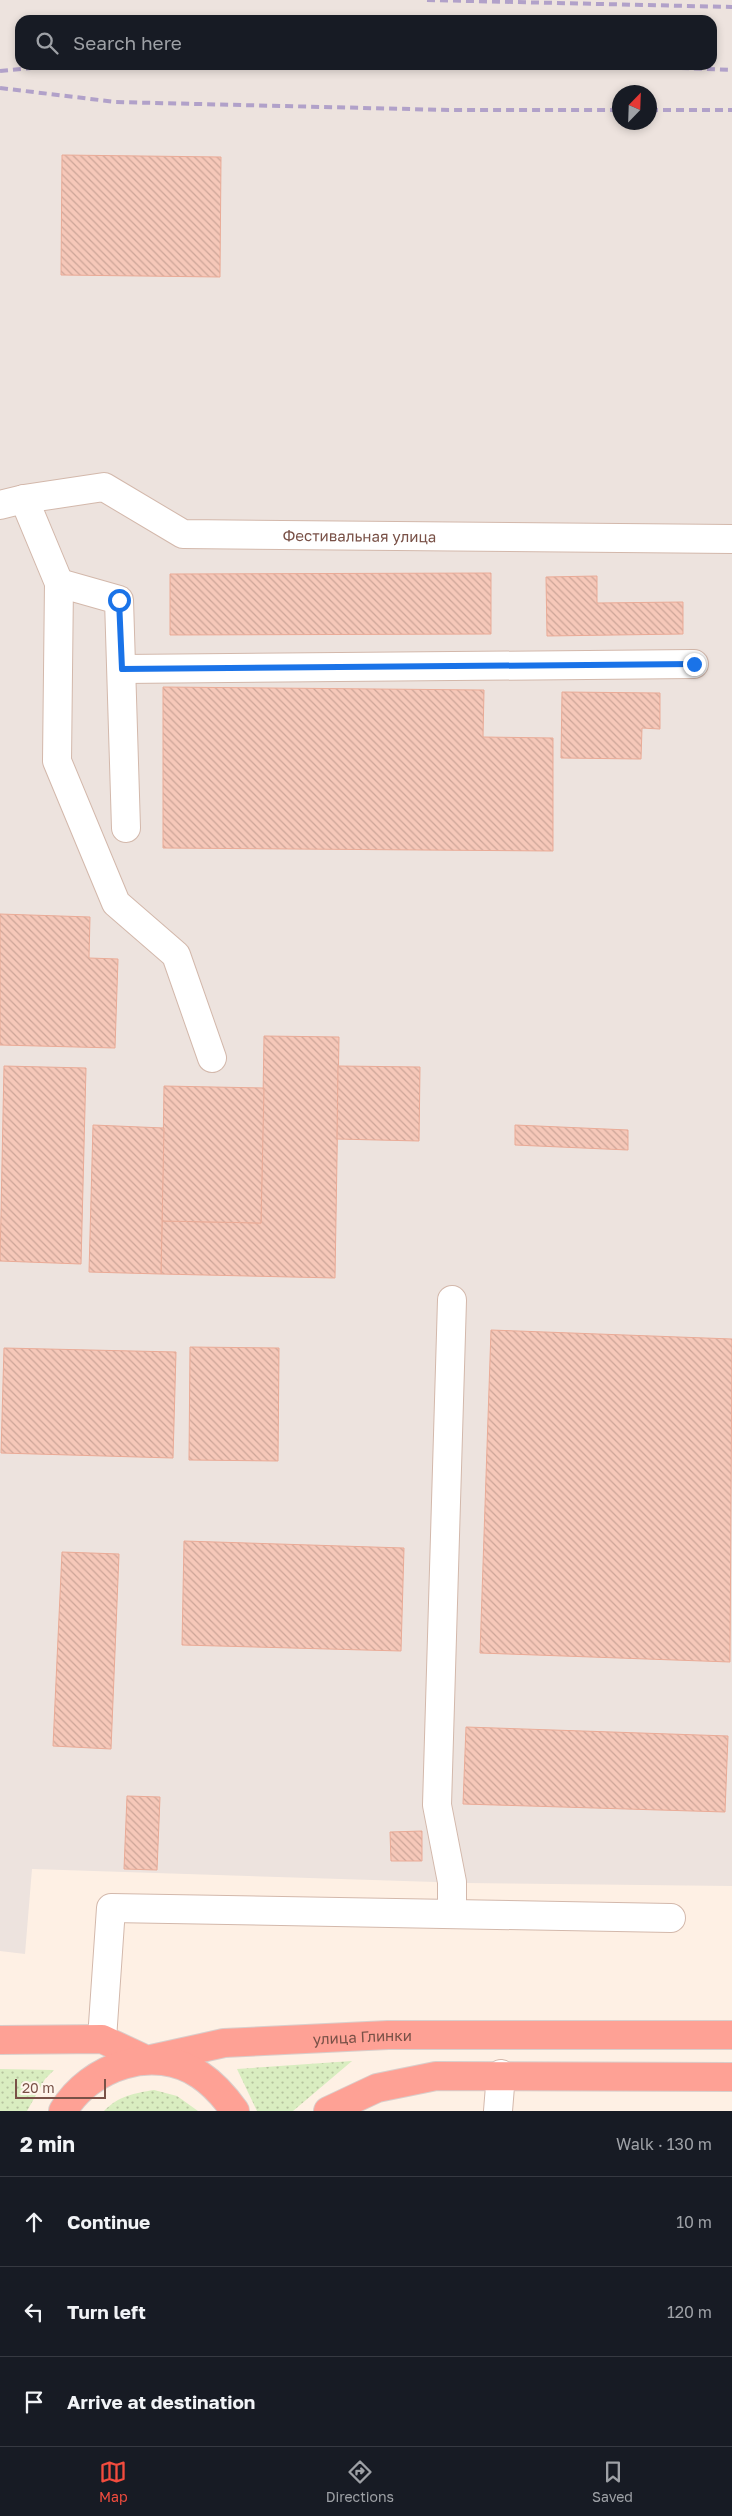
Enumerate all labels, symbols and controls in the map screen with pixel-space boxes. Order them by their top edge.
search box [15,15,717,70]
icon: search [33,29,61,57]
text: Search here [73,31,182,54]
north arrow [612,85,657,130]
street label: Фестивальная улица [282,526,436,545]
route start [108,589,131,612]
route end [683,653,706,676]
street label: улица Глинки [312,2026,412,2048]
scale bar [15,2076,106,2099]
text: 20 m [22,2079,55,2096]
text: 2 min [20,2131,75,2157]
text: Walk · 130 m [616,2134,712,2154]
icon: ahead [20,2208,48,2236]
text: Continue [67,2210,150,2233]
text: 10 m [676,2212,712,2232]
icon: left [20,2298,48,2326]
text: Turn left [67,2300,146,2323]
text: 120 m [667,2302,712,2322]
icon: arrive [20,2388,48,2416]
text: Arrive at destination [67,2390,255,2413]
tab: Map [99,2458,128,2505]
tab: Directions [326,2458,394,2505]
tab: Saved [592,2458,633,2505]

